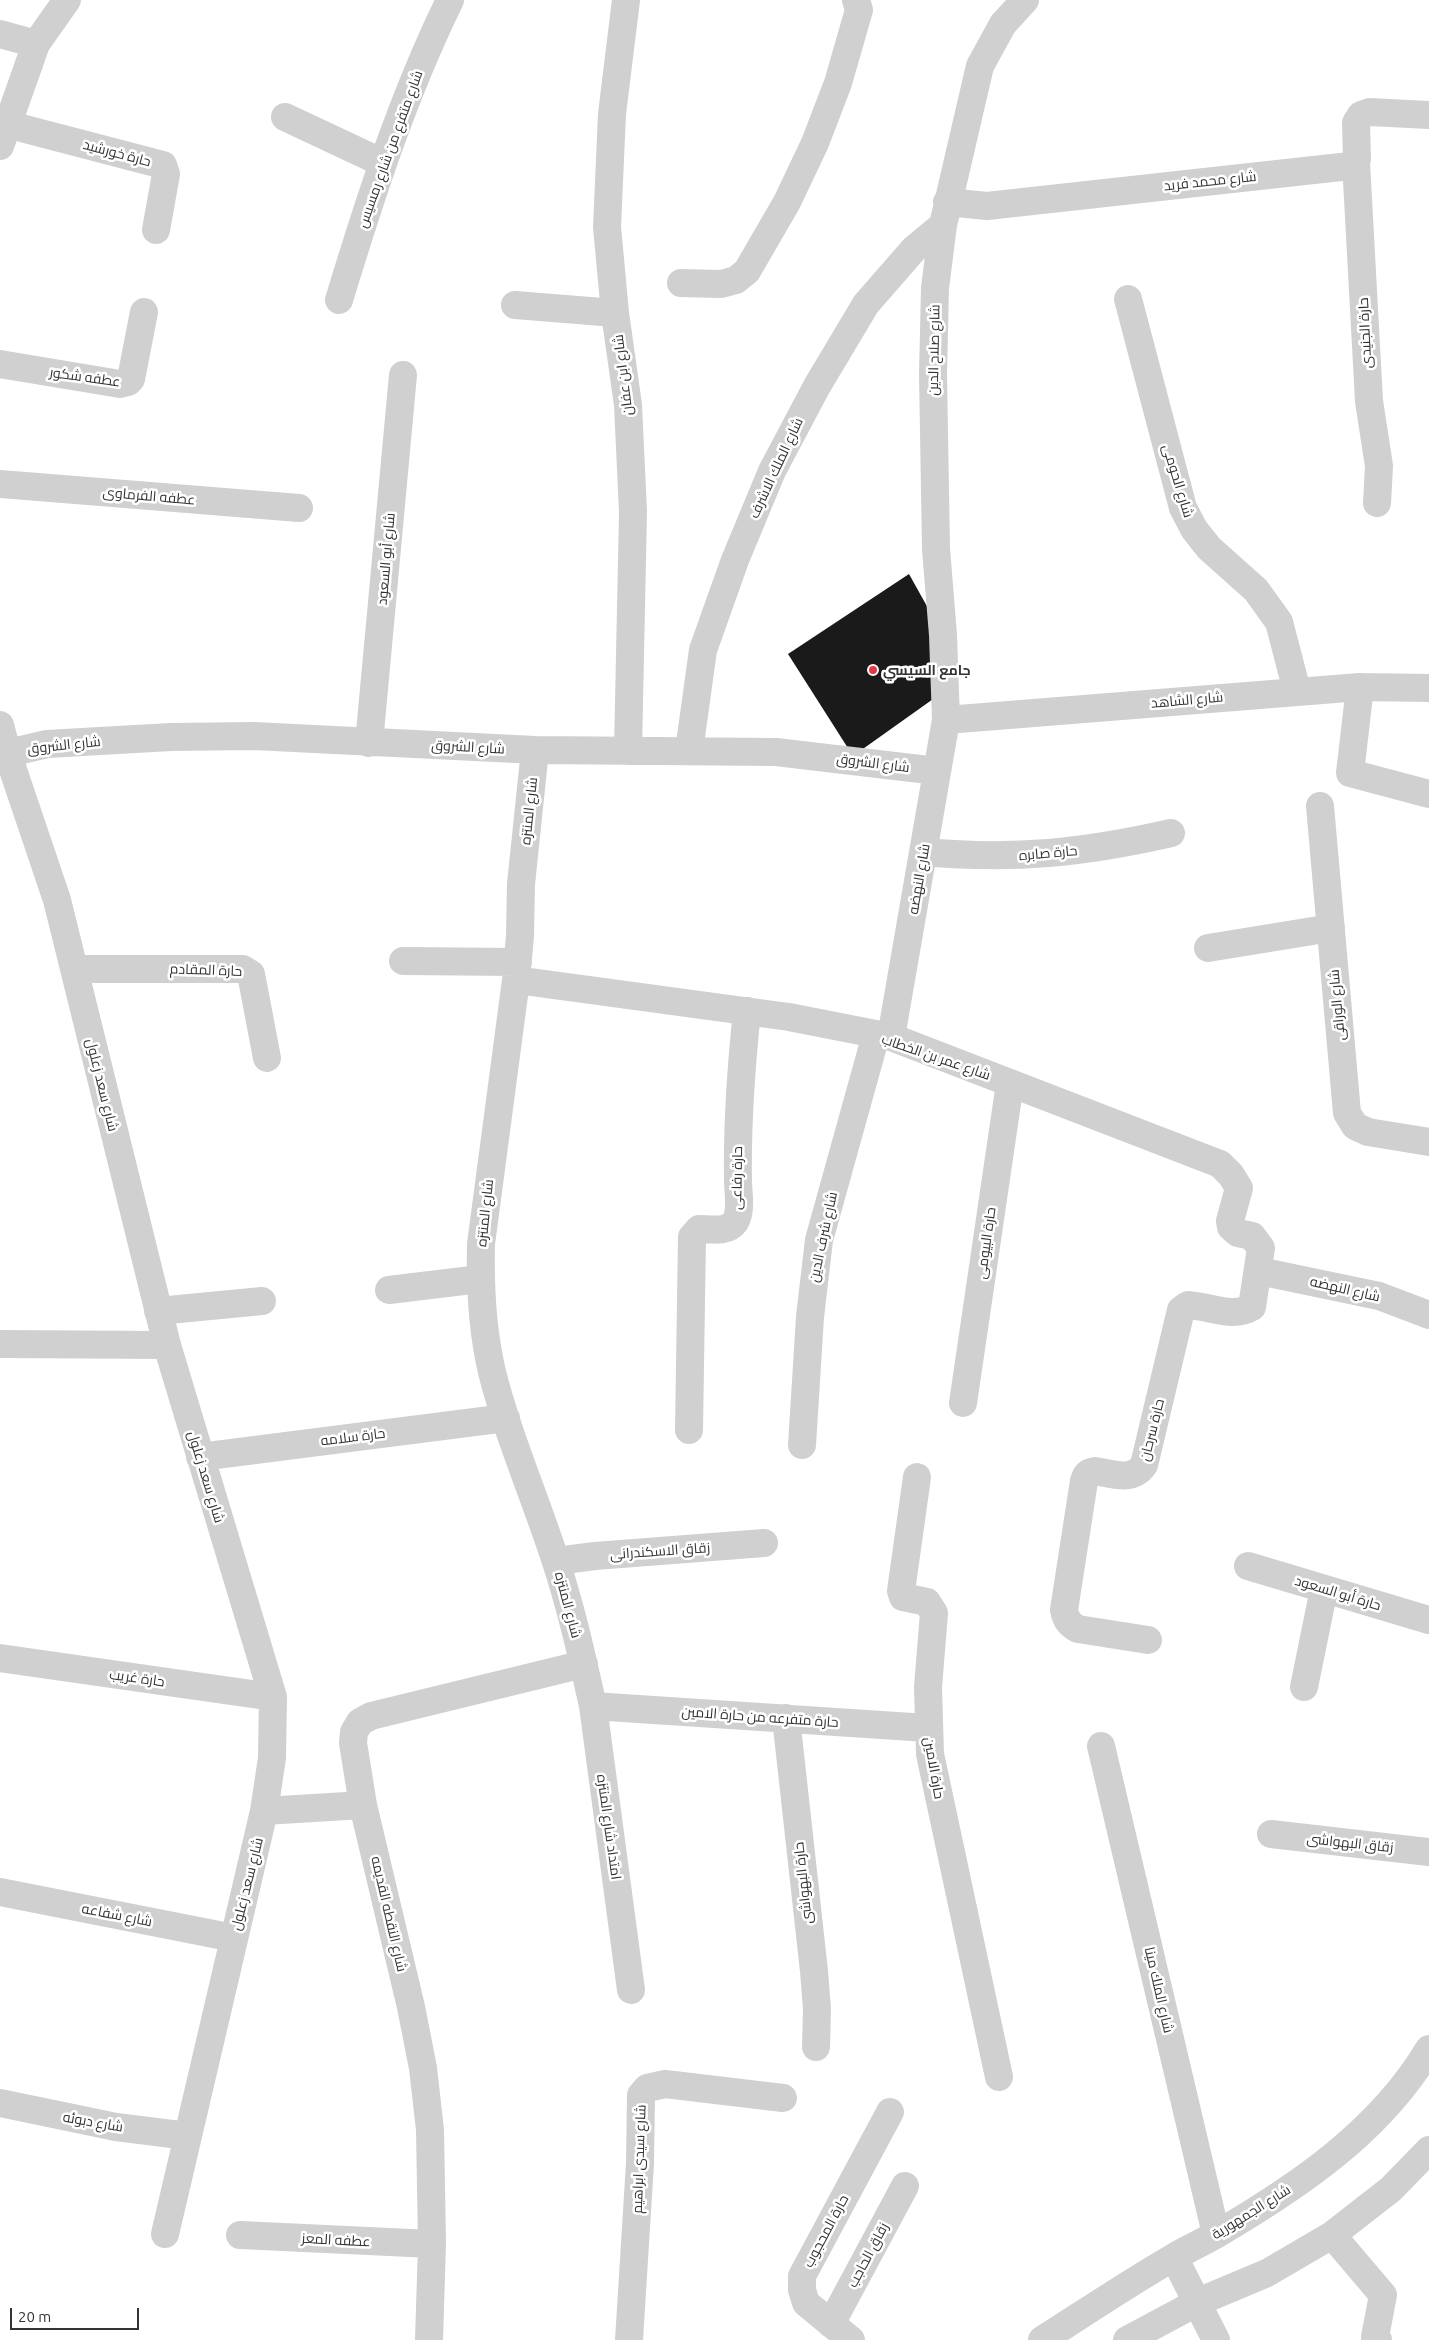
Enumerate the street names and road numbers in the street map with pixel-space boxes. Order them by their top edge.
street label: شارع متفرع من شارع رمسيس [354,68,426,230]
street label: حارة خورشيد [81,136,153,170]
street label: شارع محمد فريد [1163,168,1257,194]
street label: حارة الجنيدى [1355,297,1375,369]
street label: شارع صلاح الدين [925,304,943,396]
street label: شارع ابن عفان [610,334,636,416]
street label: عطفه شكور [48,364,122,390]
street label: شارع الملك الاشرف [745,415,807,521]
street label: شارع الحومى [1159,442,1197,520]
street label: عطفه الفرماوى [102,484,196,508]
street label: شارع أبو السعود [374,512,398,606]
street label: شارع الشاهد [1150,688,1224,712]
street label: شارع الشروق [26,733,102,757]
street label: شارع الشروق [431,737,505,757]
street label: شارع الشروق [835,750,911,776]
street label: شارع المنتزه [517,776,541,846]
street label: شارع النهضه [905,842,933,916]
street label: حارة صابره [1018,842,1078,864]
street label: حارة المقادم [169,960,243,980]
street label: شارع الوراقى [1326,969,1348,1041]
street label: شارع عمر بن الخطاب [879,1031,993,1083]
street label: شارع سعد زعلول [82,1037,122,1133]
street label: حارة رفاعى [728,1146,746,1210]
street label: شارع المنتزه [473,1178,497,1248]
street label: شارع شرف الدين [805,1190,841,1284]
street label: حارة البيومى [973,1206,999,1280]
street label: شارع النهضه [1308,1273,1382,1305]
street label: حارة سرحان [1136,1397,1168,1463]
street label: حارة سلامه [320,1425,386,1449]
street label: شارع سعد زعلول [184,1429,228,1525]
street label: زقاق الاسكندرانى [609,1539,711,1563]
street label: شارع المنتزه [551,1570,585,1640]
street label: حارة أبو السعود [1293,1572,1383,1614]
street label: حارة غريب [108,1666,166,1690]
street label: حارة متفرعه من حارة الامين [681,1703,839,1731]
street label: حارة الامين [920,1736,948,1800]
street label: امتداد شارع المنتزه [593,1773,625,1881]
street label: زقاق البهواشى [1306,1830,1394,1856]
street label: شارع سعد زعلول [227,1836,267,1932]
street label: حارة البهواشى [790,1841,816,1925]
street label: شارع النقطه القديمه [368,1855,410,1973]
street label: شارع شفاعه [80,1900,154,1930]
street label: شارع الملك مينا [1141,1945,1177,2035]
street label: شارع سيدى ابراهيم [629,2104,649,2214]
street label: شارع دبوئه [62,2108,124,2136]
street label: شارع الجمهورية [1208,2181,1294,2243]
street label: حارة المحجوب [800,2192,852,2270]
street label: زقاق الحاجب [844,2220,892,2290]
street label: عطفه المعز [301,2230,371,2250]

